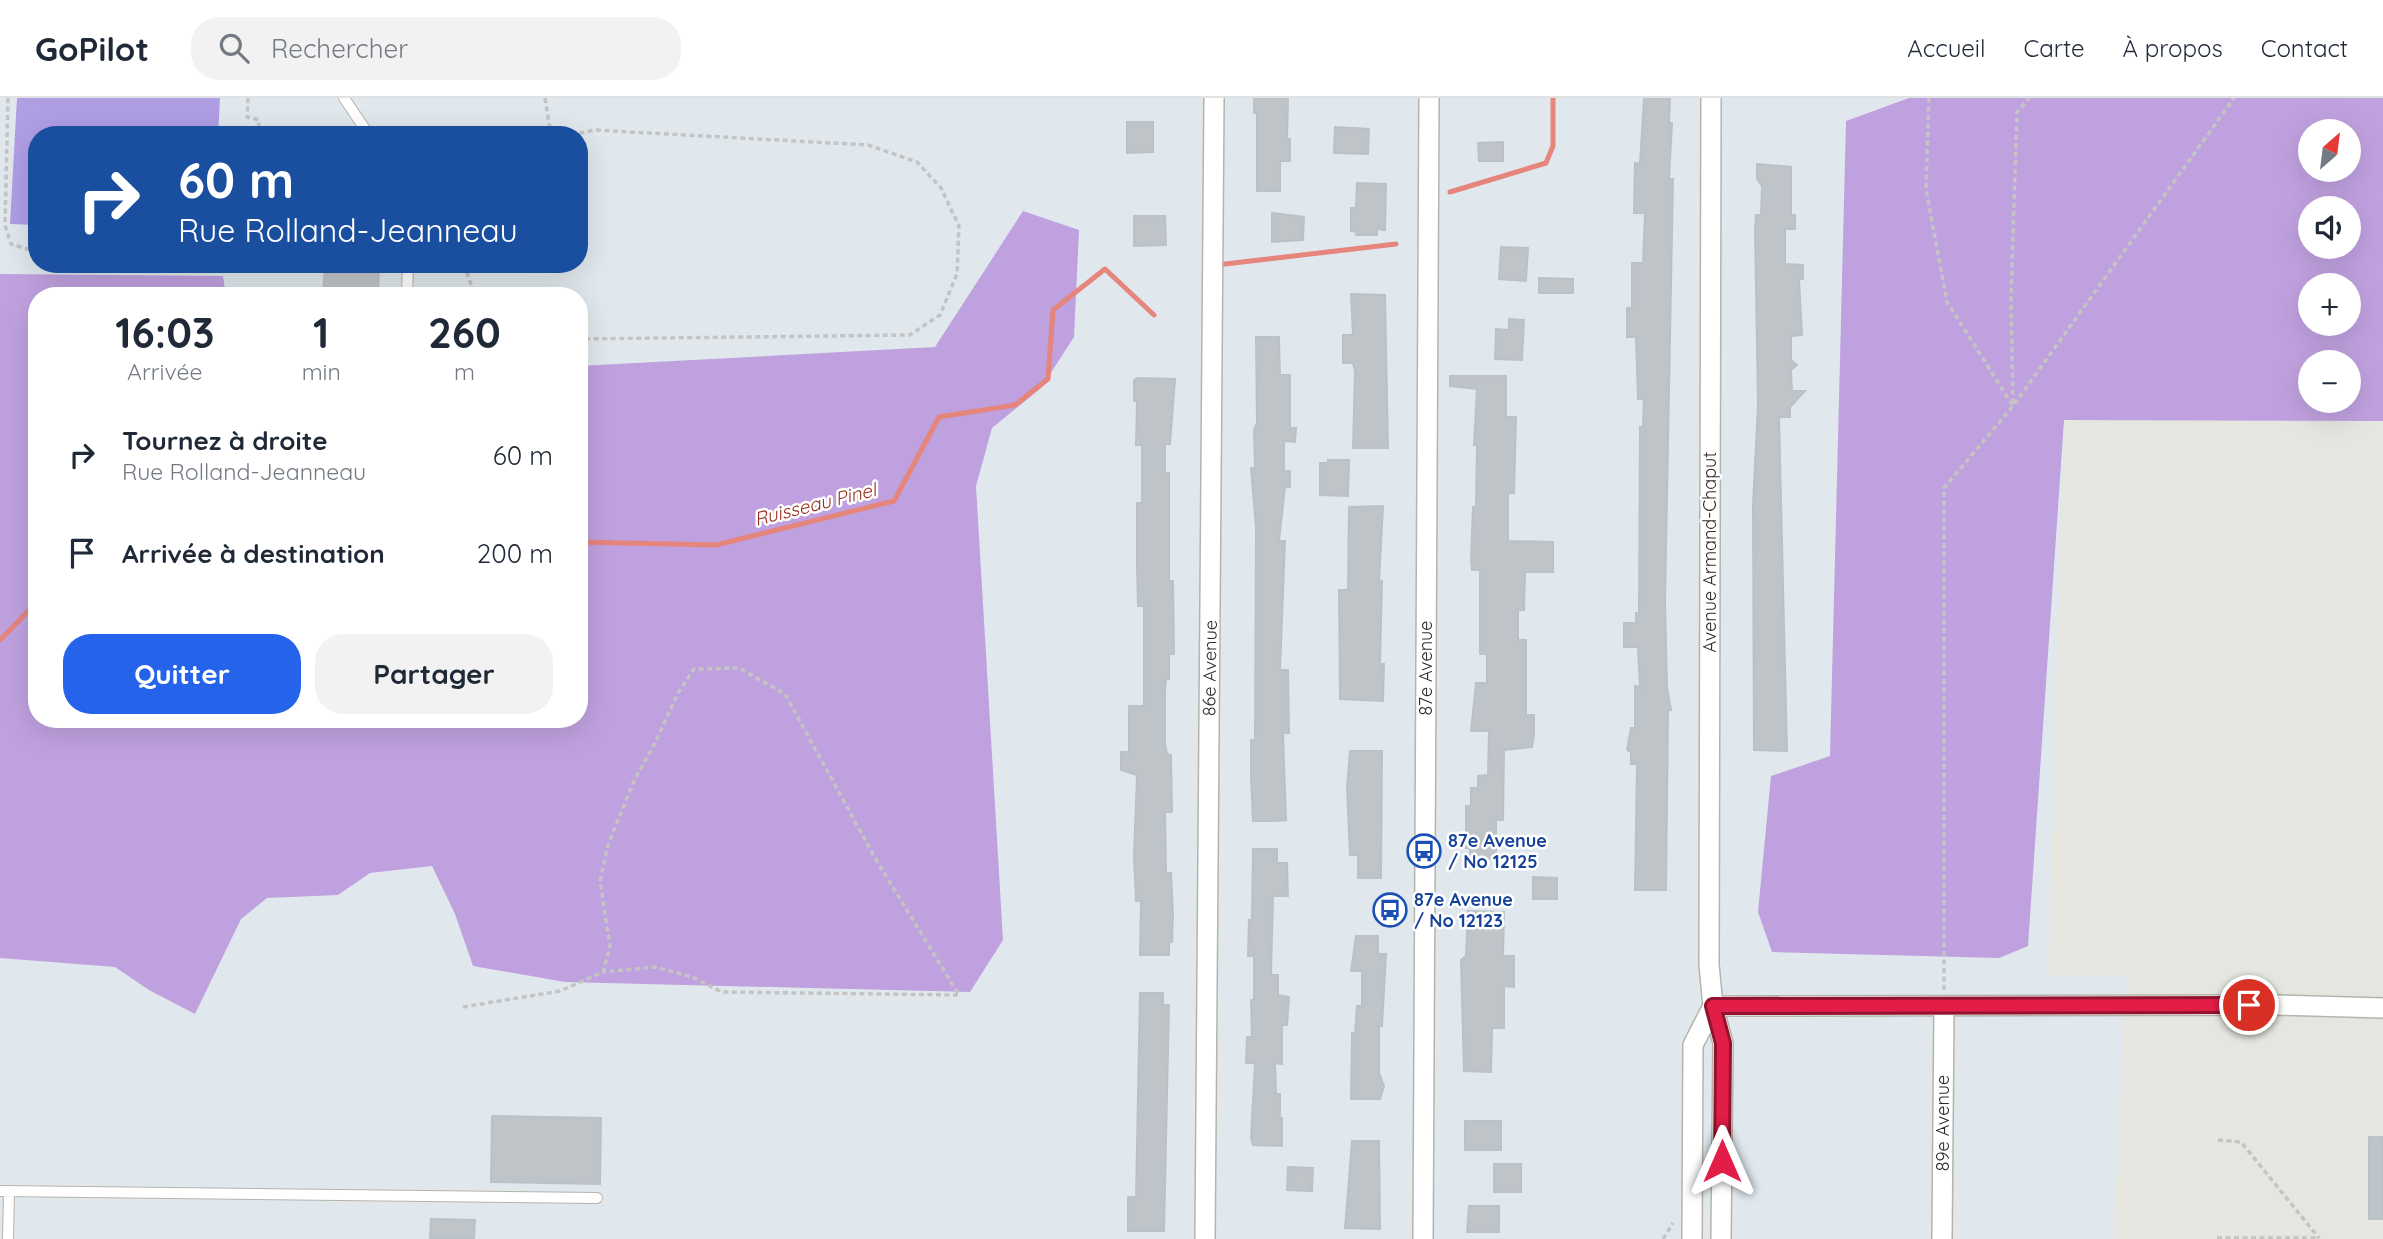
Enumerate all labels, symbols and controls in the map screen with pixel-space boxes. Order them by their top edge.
search box [191,17,681,80]
text: GoPilot [35,28,149,69]
icon: search [215,29,253,67]
text: Rechercher [271,32,408,65]
text: Accueil [1907,33,1986,63]
text: Carte [2024,33,2085,63]
text: À propos [2123,33,2223,63]
text: Contact [2261,33,2348,63]
north arrow [2298,119,2361,182]
map controls [2298,119,2361,413]
text: 60 m [178,149,294,210]
icon: right [63,154,154,245]
button: sound [2298,196,2361,259]
text: Rue Rolland-Jeanneau [178,210,518,250]
button: + [2298,273,2361,336]
text: 16:03 [115,306,215,359]
text: 1 [313,306,329,359]
text: 260 [428,306,501,359]
button: − [2298,350,2361,413]
text: Arrivée [127,357,203,386]
text: min [302,357,341,386]
text: m [454,357,475,386]
text: Tournez à droite [122,424,327,457]
icon: right [63,436,101,474]
text: 60 m [493,439,553,472]
street label: Avenue Armand-Chaput [1698,452,1721,652]
text: Rue Rolland-Jeanneau [122,457,366,486]
water label: Ruisseau Pinel [752,477,881,531]
icon: arrive [63,534,101,572]
text: Arrivée à destination [122,537,385,570]
text: 200 m [477,537,553,570]
street label: 86e Avenue [1197,620,1222,716]
street label: 87e Avenue [1414,620,1437,716]
button: Quitter [63,634,301,714]
button: Partager [315,634,553,714]
place label: 87e Avenue / No 12125 [1448,829,1547,873]
bus stop icon: 87e Avenue / No 12125 [1405,832,1443,870]
place label: 87e Avenue / No 12123 [1414,888,1513,932]
bus stop icon: 87e Avenue / No 12123 [1371,891,1409,929]
pin [2219,975,2279,1035]
icon: arrive [2230,986,2268,1024]
street label: 89e Avenue [1931,1075,1954,1171]
position arrow [1685,1124,1759,1198]

